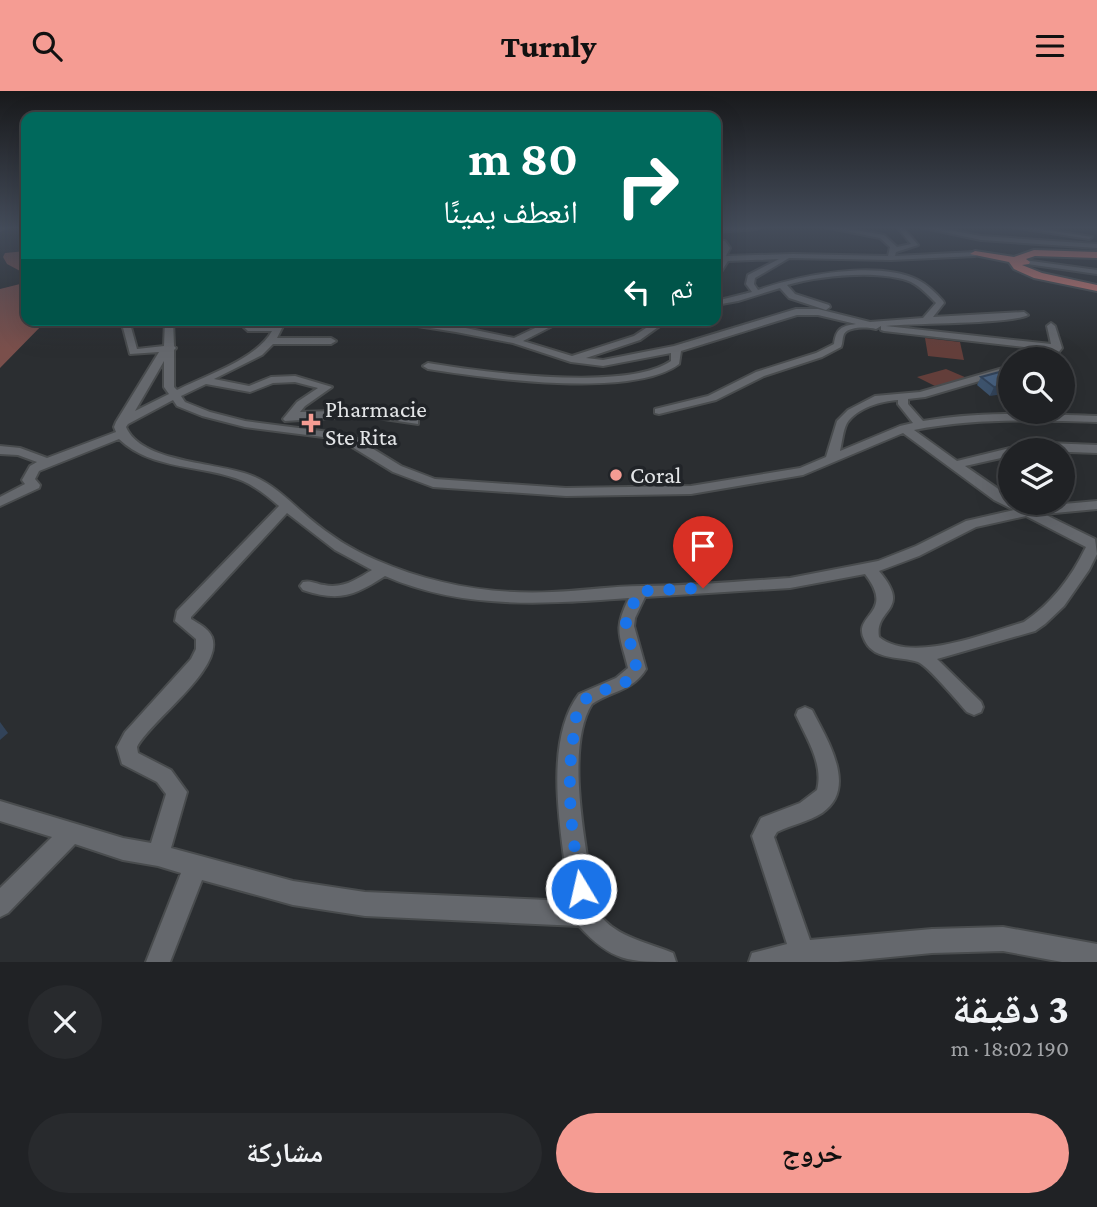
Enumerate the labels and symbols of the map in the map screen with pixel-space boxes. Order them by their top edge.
place label: Pharmacie Ste Rita [325,395,427,450]
marker: Pharmacie Ste Rita [303,415,319,431]
place label: Coral [630,461,681,488]
marker: Coral [608,467,624,483]
pin [673,516,733,588]
position arrow [544,852,618,926]

